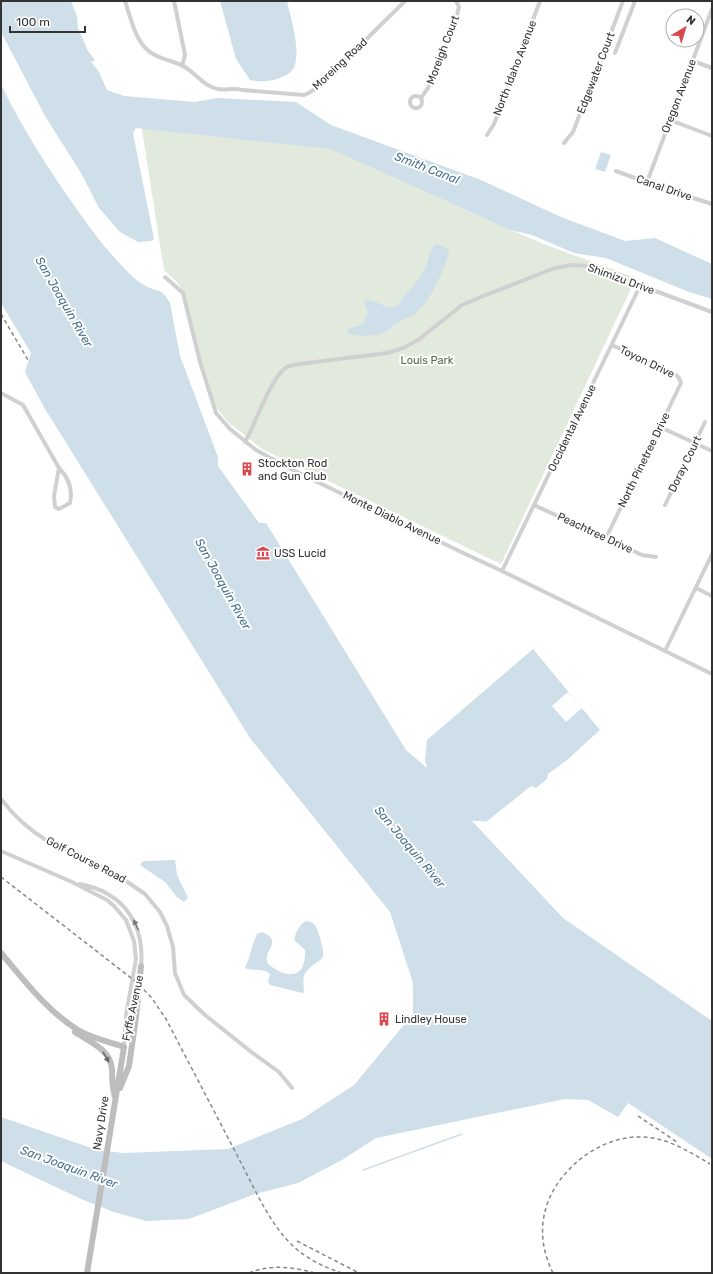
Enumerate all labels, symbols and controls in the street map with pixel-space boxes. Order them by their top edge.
scale bar [10,8,85,34]
north arrow [665,8,705,48]
street label: Moreigh Court [424,13,462,86]
text: N [684,13,698,28]
text: 100 m [16,15,50,29]
street label: North Idaho Avenue [491,18,539,118]
street label: Edgewater Court [574,30,618,116]
street label: Moreing Road [310,35,370,93]
street label: Oregon Avenue [659,57,699,135]
water label: Smith Canal [393,149,462,187]
street label: Canal Drive [634,172,694,204]
water label: San Joaquin River [32,254,96,350]
street label: Shimizu Drive [586,261,656,297]
street label: Toyon Drive [617,343,677,381]
park label: Louis Park [401,354,454,367]
street label: Occidental Avenue [545,382,599,474]
street label: North Pinetree Drive [615,410,673,510]
street label: Doray Court [666,433,705,494]
place label: Stockton Rod and Gun Club [258,457,327,483]
building icon: Stockton Rod and Gun Club [239,461,255,477]
street label: Monte Diablo Avenue [341,489,443,547]
street label: Peachtree Drive [555,510,635,556]
water label: San Joaquin River [192,536,254,632]
museum icon: USS Lucid [255,545,271,561]
place label: USS Lucid [274,547,326,560]
water label: San Joaquin River [372,803,448,891]
street label: Golf Course Road [44,834,128,886]
one-way arrow [133,919,139,931]
street label: Fyffe Avenue [120,974,146,1042]
building icon: Lindley House [376,1011,392,1027]
place label: Lindley House [395,1013,467,1026]
one-way arrow [103,1051,110,1063]
street label: Navy Drive [90,1095,112,1151]
water label: San Joaquin River [19,1143,120,1191]

